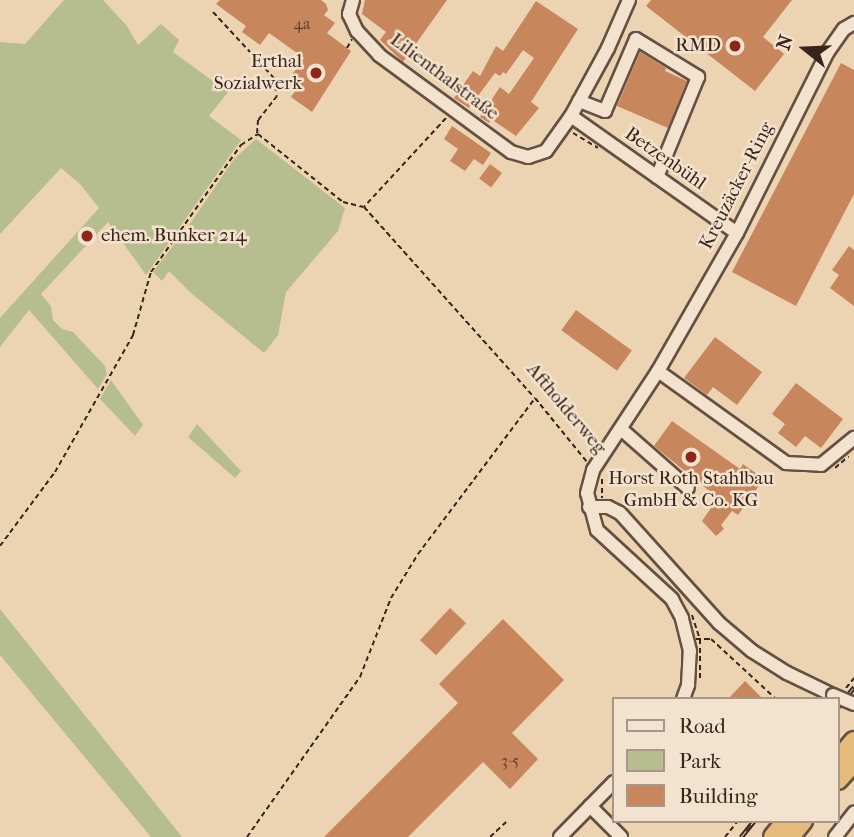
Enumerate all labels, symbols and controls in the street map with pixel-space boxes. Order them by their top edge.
house number: 4a [294,14,310,34]
north arrow [770,14,840,84]
street label: Lilienthalstraße [385,29,503,125]
text: N [772,32,798,53]
place label: RMD [675,35,721,57]
marker: RMD [727,38,743,54]
place label: Erthal Sozialwerk [214,51,302,95]
marker: Erthal Sozialwerk [308,65,324,81]
street label: Kreuzäcker-Ring [695,119,779,253]
street label: Betzenbühl [620,123,710,195]
place label: ehem. Bunker 214 [101,225,247,247]
marker: ehem. Bunker 214 [79,228,95,244]
street label: Aftholderweg [521,359,611,459]
marker: Horst Roth Stahlbau GmbH & Co. KG [683,449,699,465]
place label: Horst Roth Stahlbau GmbH & Co. KG [608,468,774,512]
legend [612,697,840,823]
text: Road [679,714,726,738]
text: Park [679,749,721,773]
house number: 3-5 [501,751,519,771]
text: Building [679,784,757,808]

